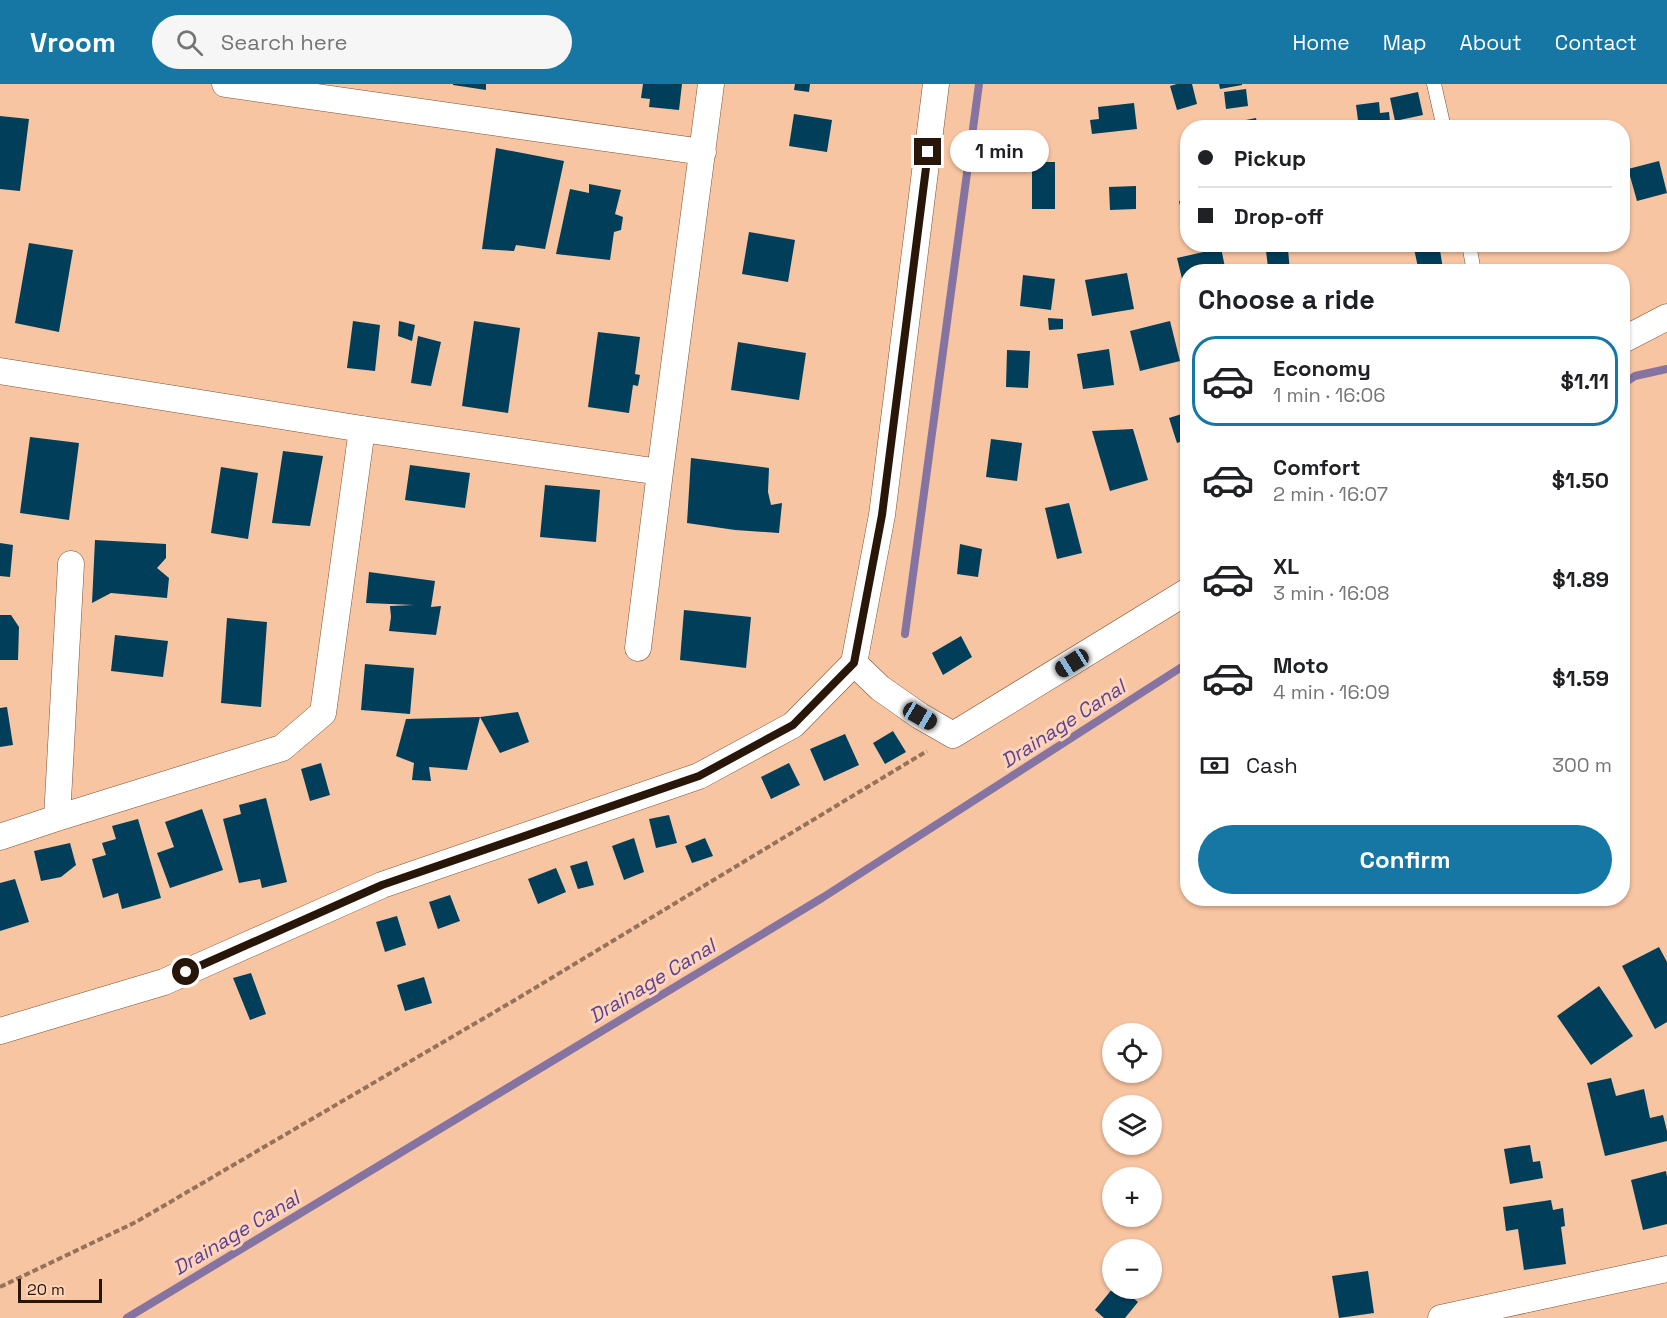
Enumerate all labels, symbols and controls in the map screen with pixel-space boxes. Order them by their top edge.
search box [152,15,572,69]
text: Vroom [30,24,116,60]
icon: search [173,26,206,59]
text: Search here [221,28,348,56]
text: Home [1292,29,1350,56]
text: Map [1383,29,1427,56]
text: About [1460,29,1522,56]
text: Contact [1555,29,1637,56]
callout: 1 min [949,131,1048,173]
route end [914,138,941,165]
text: 1 min [975,138,1024,164]
text: Pickup [1234,144,1306,172]
text: Drop-off [1234,202,1324,230]
text: Choose a ride [1198,282,1375,317]
icon: car [1201,354,1255,408]
text: Economy [1273,354,1371,382]
text: $1.11 [1560,367,1609,395]
text: 1 min · 16:06 [1273,382,1386,408]
icon: car [1201,453,1255,507]
text: Comfort [1273,453,1361,481]
text: $1.50 [1552,466,1609,494]
text: 2 min · 16:07 [1273,481,1388,507]
icon: car [1201,552,1255,606]
text: XL [1273,552,1299,580]
text: $1.89 [1552,565,1609,593]
text: 3 min · 16:08 [1273,580,1390,606]
car [1052,646,1092,680]
icon: car [1201,651,1255,705]
text: Moto [1273,651,1329,679]
text: $1.59 [1552,664,1609,692]
water label: Drainage Canal [996,673,1132,774]
text: 4 min · 16:09 [1273,679,1390,705]
car [900,699,940,733]
icon: cash [1198,749,1231,782]
text: Cash [1246,751,1298,779]
text: 300 m [1552,752,1612,778]
button: Confirm [1198,825,1612,894]
water label: Drainage Canal [584,932,722,1029]
route start [172,958,199,985]
map controls [1102,1023,1162,1299]
button: locate [1102,1023,1162,1083]
button: layers [1102,1095,1162,1155]
button: + [1102,1167,1162,1227]
water label: Drainage Canal [168,1184,306,1281]
button: − [1102,1239,1162,1299]
scale bar [18,1276,102,1304]
text: 20 m [27,1279,65,1300]

